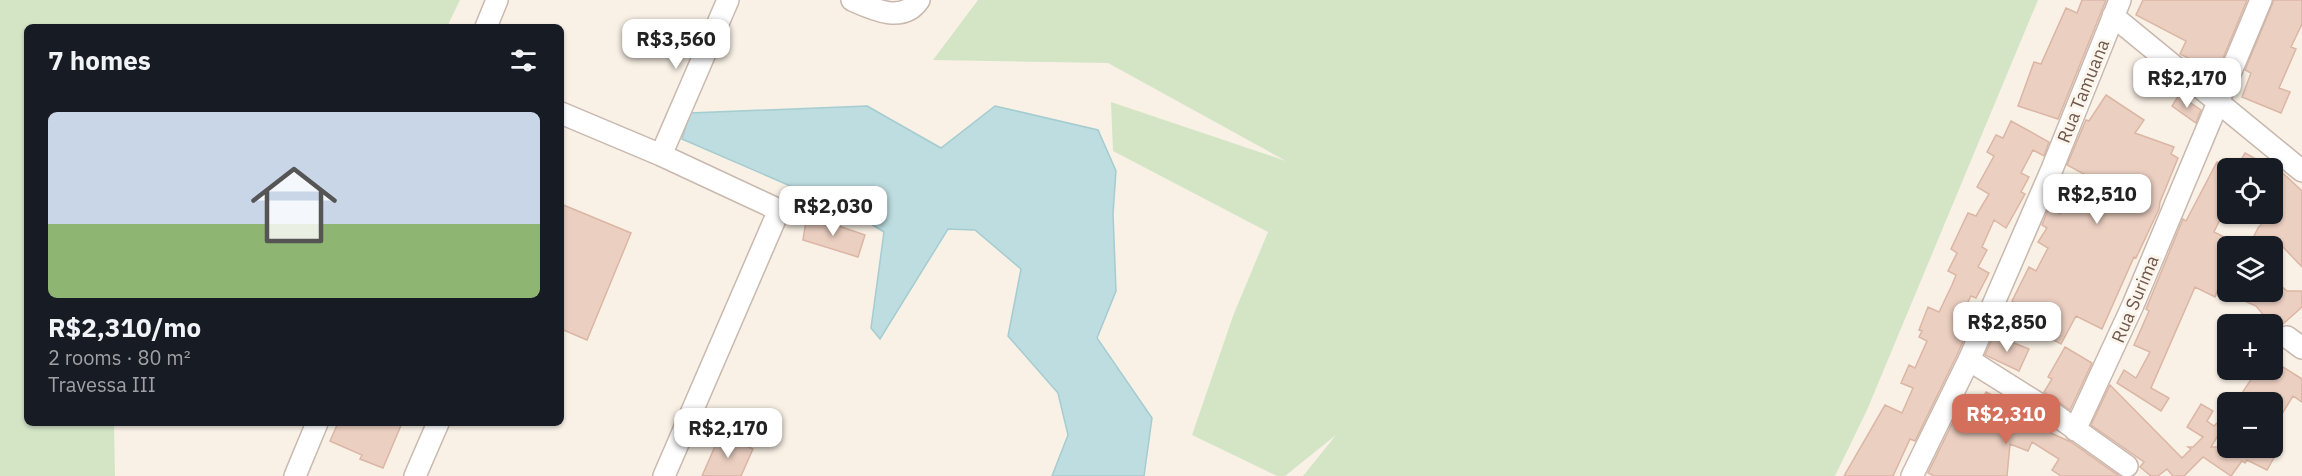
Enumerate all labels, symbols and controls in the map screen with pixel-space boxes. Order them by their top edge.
pin: R$3,560 [621,19,731,70]
text: R$3,560 [636,25,716,52]
street label: Rua Tamuana [2052,36,2114,146]
text: 7 homes [48,43,151,77]
icon: filters [507,44,540,77]
pin: R$2,170 [2132,58,2242,109]
text: R$2,170 [2147,64,2227,91]
icon: home [240,151,348,259]
map controls [2217,158,2283,458]
button: locate [2217,158,2283,224]
pin: R$2,510 [2042,174,2152,225]
text: R$2,510 [2057,180,2137,207]
pin: R$2,030 [778,186,888,237]
text: R$2,030 [793,192,873,219]
button: layers [2217,236,2283,302]
street label: Rua Surima [2106,251,2164,346]
pin: R$2,850 [1952,302,2062,353]
text: R$2,850 [1967,308,2047,335]
text: R$2,310/mo [48,310,201,344]
button: + [2217,314,2283,380]
text: 2 rooms · 80 m² [48,344,191,371]
text: Travessa III [48,371,156,398]
button: − [2217,392,2283,458]
pin: R$2,310 [1951,394,2061,445]
text: R$2,310 [1966,400,2046,427]
pin: R$2,170 [673,408,783,459]
text: R$2,170 [688,414,768,441]

